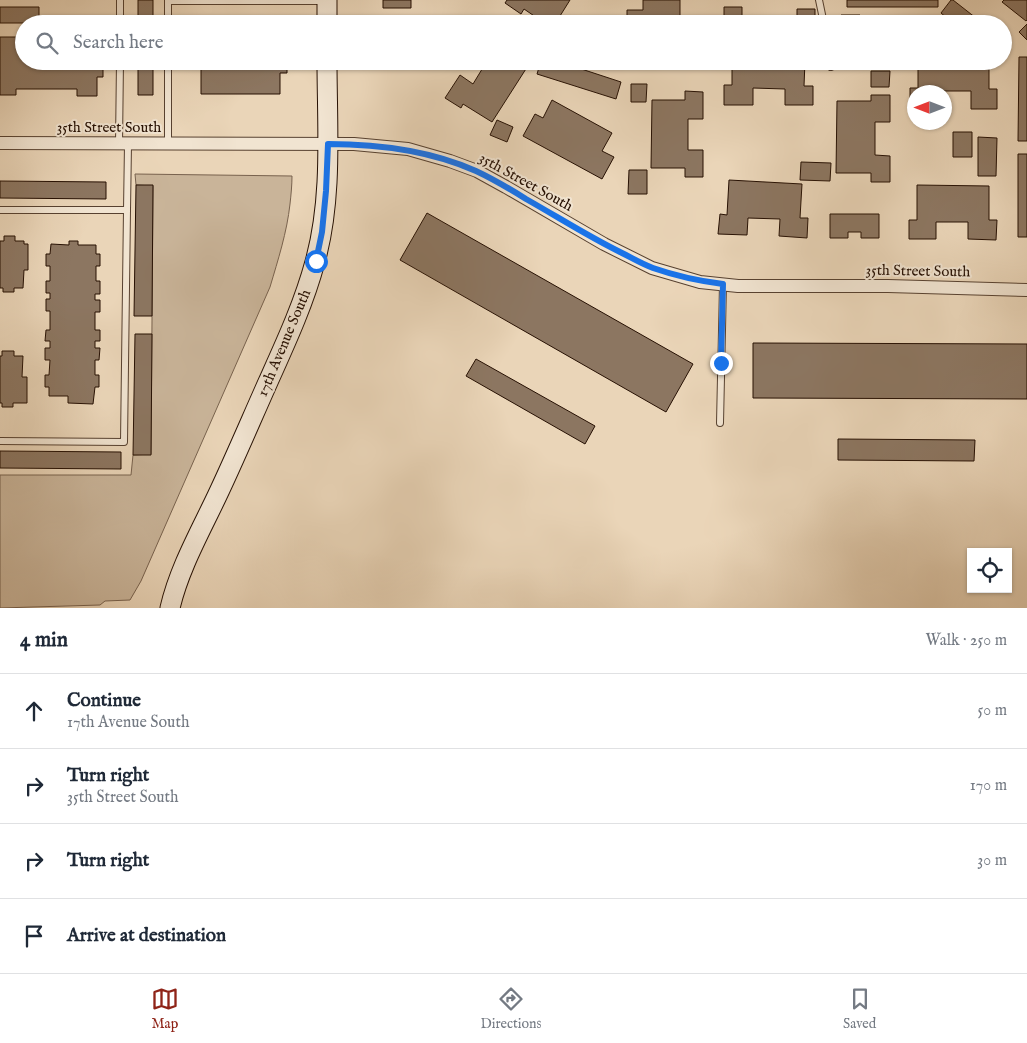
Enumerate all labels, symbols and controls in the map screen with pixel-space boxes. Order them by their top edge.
search box [15,15,1012,70]
icon: search [33,29,61,57]
text: Search here [73,31,164,55]
north arrow [907,85,952,130]
street label: 35th Street South [57,118,161,137]
street label: 35th Street South [476,148,576,216]
route start [305,250,328,273]
street label: 35th Street South [866,261,970,281]
street label: 17th Avenue South [253,286,315,400]
route end [710,352,733,375]
map controls [967,548,1012,593]
button: locate [967,548,1012,593]
text: 4 min [20,627,68,654]
text: Walk · 250 m [925,631,1007,651]
text: Continue [67,689,141,713]
icon: ahead [20,697,48,725]
text: 50 m [978,701,1007,721]
text: 17th Avenue South [67,713,189,733]
text: Turn right [67,764,149,788]
icon: right [20,772,48,800]
text: 170 m [970,776,1007,796]
text: 35th Street South [67,788,179,808]
icon: right [20,847,48,875]
text: Turn right [67,849,149,873]
text: 30 m [977,851,1007,871]
icon: arrive [20,922,48,950]
text: Arrive at destination [67,924,226,948]
tab: Map [151,985,179,1033]
tab: Directions [480,985,541,1033]
tab: Saved [843,985,876,1033]

